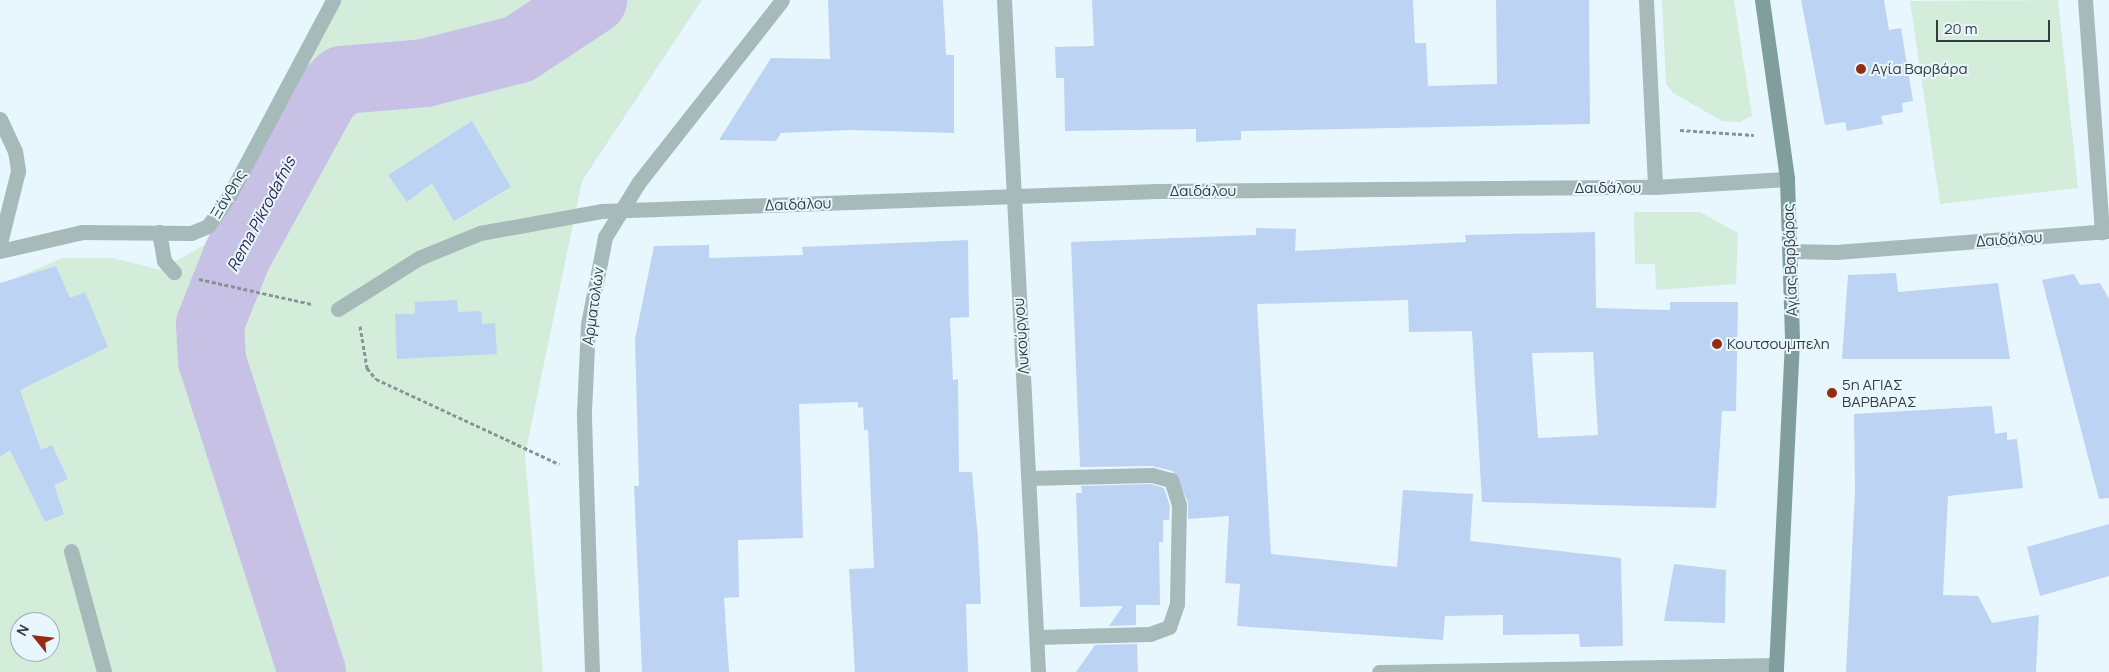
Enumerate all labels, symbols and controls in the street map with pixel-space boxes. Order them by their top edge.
scale bar [1939,10,2053,42]
text: 20 m [1944,18,1977,39]
place label: Αγία Βαρβάρα [1871,60,1968,78]
marker: Αγία Βαρβάρα [1855,63,1867,75]
water label: Rema Pikrodafnis [223,153,299,275]
street label: Ξάνθης [206,166,250,222]
street label: Δαιδάλου [1575,179,1641,197]
street label: Δαιδάλου [1170,182,1236,200]
street label: Δαιδάλου [764,194,832,214]
street label: Αγίας Βαρβάρας [1779,203,1801,317]
street label: Δαιδάλου [1975,228,2043,250]
street label: Αρματολών [579,266,607,346]
street label: Λυκούργου [1009,297,1033,375]
place label: Κουτσουμπελη [1727,335,1830,353]
marker: Κουτσουμπελη [1711,338,1723,350]
place label: 5η ΑΓΙΑΣ ΒΑΡΒΑΡΑΣ [1842,375,1917,410]
marker: 5η ΑΓΙΑΣ ΒΑΡΒΑΡΑΣ [1826,387,1838,399]
north arrow [10,612,60,662]
text: N [12,621,33,639]

